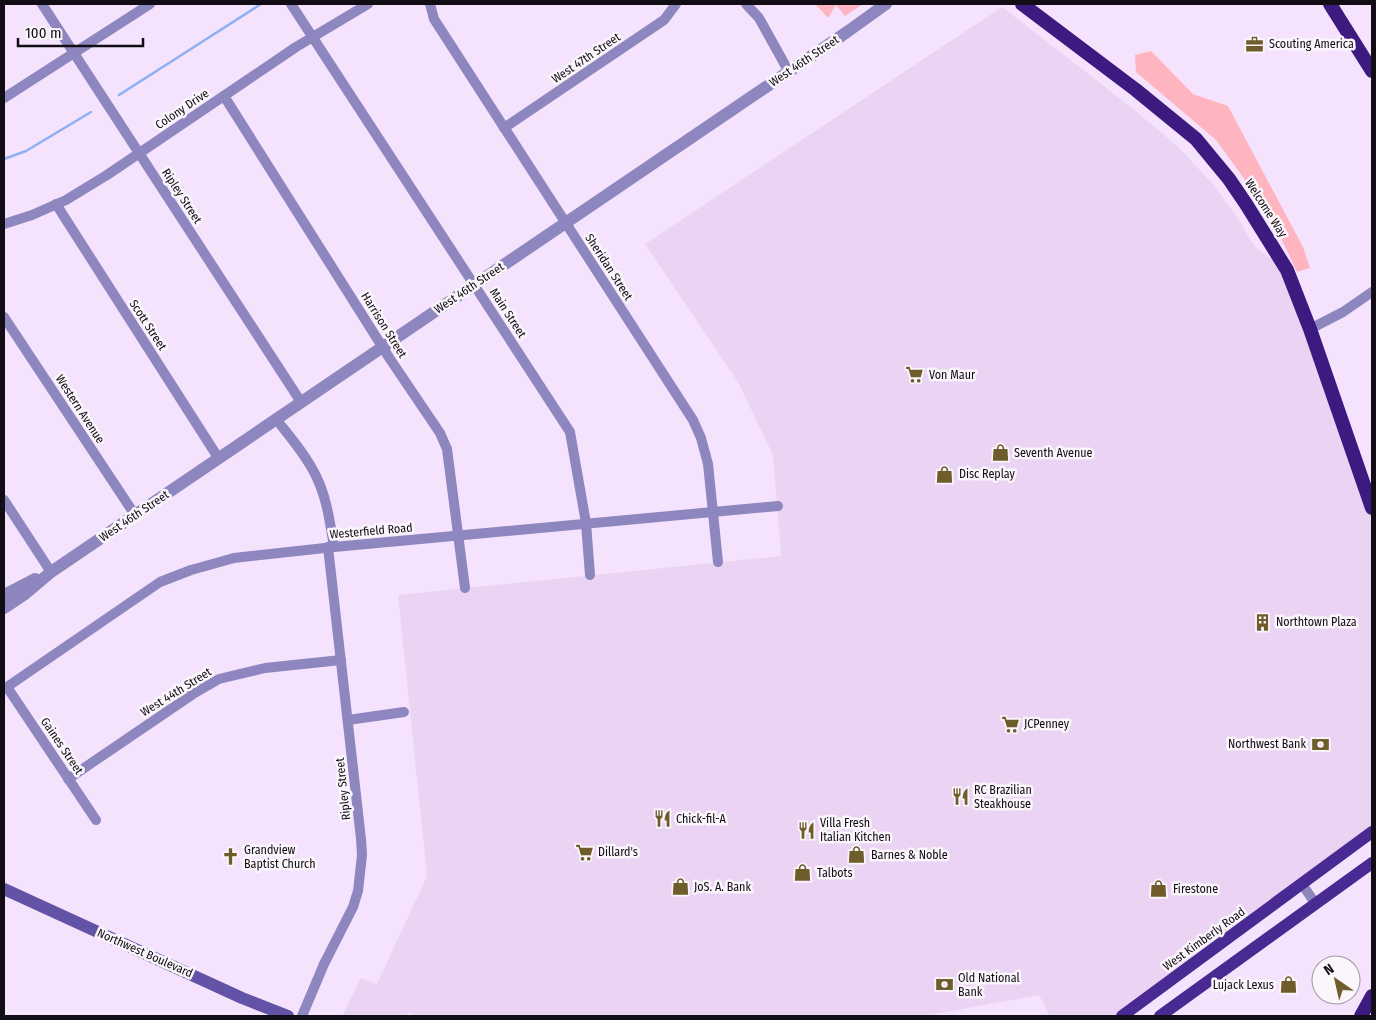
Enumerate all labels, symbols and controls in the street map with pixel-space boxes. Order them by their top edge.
scale bar [18,15,142,47]
text: 100 m [25,24,62,42]
street label: West 47th Street [549,30,623,86]
street label: West 46th Street [767,33,842,89]
office icon: Scouting America [1245,34,1265,54]
place label: Scouting America [1269,37,1354,51]
street label: Colony Drive [153,86,211,132]
street label: Ripley Street [159,166,205,226]
street label: Welcome Way [1242,176,1290,240]
street label: Sheridan Street [582,231,636,303]
street label: West 46th Street [432,260,507,316]
street label: Main Street [487,286,529,340]
street label: Harrison Street [358,290,410,360]
street label: Scott Street [127,297,170,353]
supermarket icon: Von Maur [905,365,925,385]
place label: Von Maur [929,368,976,382]
street label: Western Avenue [53,372,107,446]
shop icon: Seventh Avenue [990,443,1010,463]
place label: Seventh Avenue [1014,446,1093,460]
shop icon: Disc Replay [935,464,955,484]
place label: Disc Replay [959,467,1016,481]
street label: West 46th Street [97,488,172,544]
street label: Westerfield Road [329,520,413,542]
building icon: Northtown Plaza [1252,612,1272,632]
place label: Northtown Plaza [1276,615,1357,629]
street label: West 44th Street [138,665,214,719]
supermarket icon: JCPenney [1000,714,1020,734]
street label: Gaines Street [38,715,86,777]
place label: JCPenney [1024,717,1070,731]
bank icon: Northwest Bank [1310,734,1330,754]
place label: Northwest Bank [1228,737,1306,751]
street label: Ripley Street [333,757,353,821]
place label: RC Brazilian Steakhouse [974,783,1032,811]
restaurant icon: RC Brazilian Steakhouse [950,787,970,807]
restaurant icon: Chick-fil-A [652,809,672,829]
place label: Chick-fil-A [676,812,727,826]
place label: Villa Fresh Italian Kitchen [820,816,891,844]
restaurant icon: Villa Fresh Italian Kitchen [796,820,816,840]
supermarket icon: Dillard's [574,842,594,862]
place label: Grandview Baptist Church [244,843,316,871]
place label: Dillard's [598,845,638,859]
shop icon: Barnes & Noble [847,845,867,865]
church icon: Grandview Baptist Church [220,847,240,867]
place label: Barnes & Noble [871,848,948,862]
shop icon: Talbots [793,863,813,883]
place label: Talbots [817,866,853,880]
shop icon: JoS. A. Bank [670,877,690,897]
shop icon: Firestone [1149,879,1169,899]
place label: JoS. A. Bank [694,880,751,894]
place label: Firestone [1173,882,1218,896]
street label: West Kimberly Road [1160,905,1248,973]
street label: Northwest Boulevard [95,926,195,980]
north arrow [1311,955,1361,1005]
text: N [1321,960,1337,979]
place label: Old National Bank [958,971,1020,999]
bank icon: Old National Bank [934,975,954,995]
shop icon: Lujack Lexus [1278,975,1298,995]
place label: Lujack Lexus [1213,978,1274,992]

